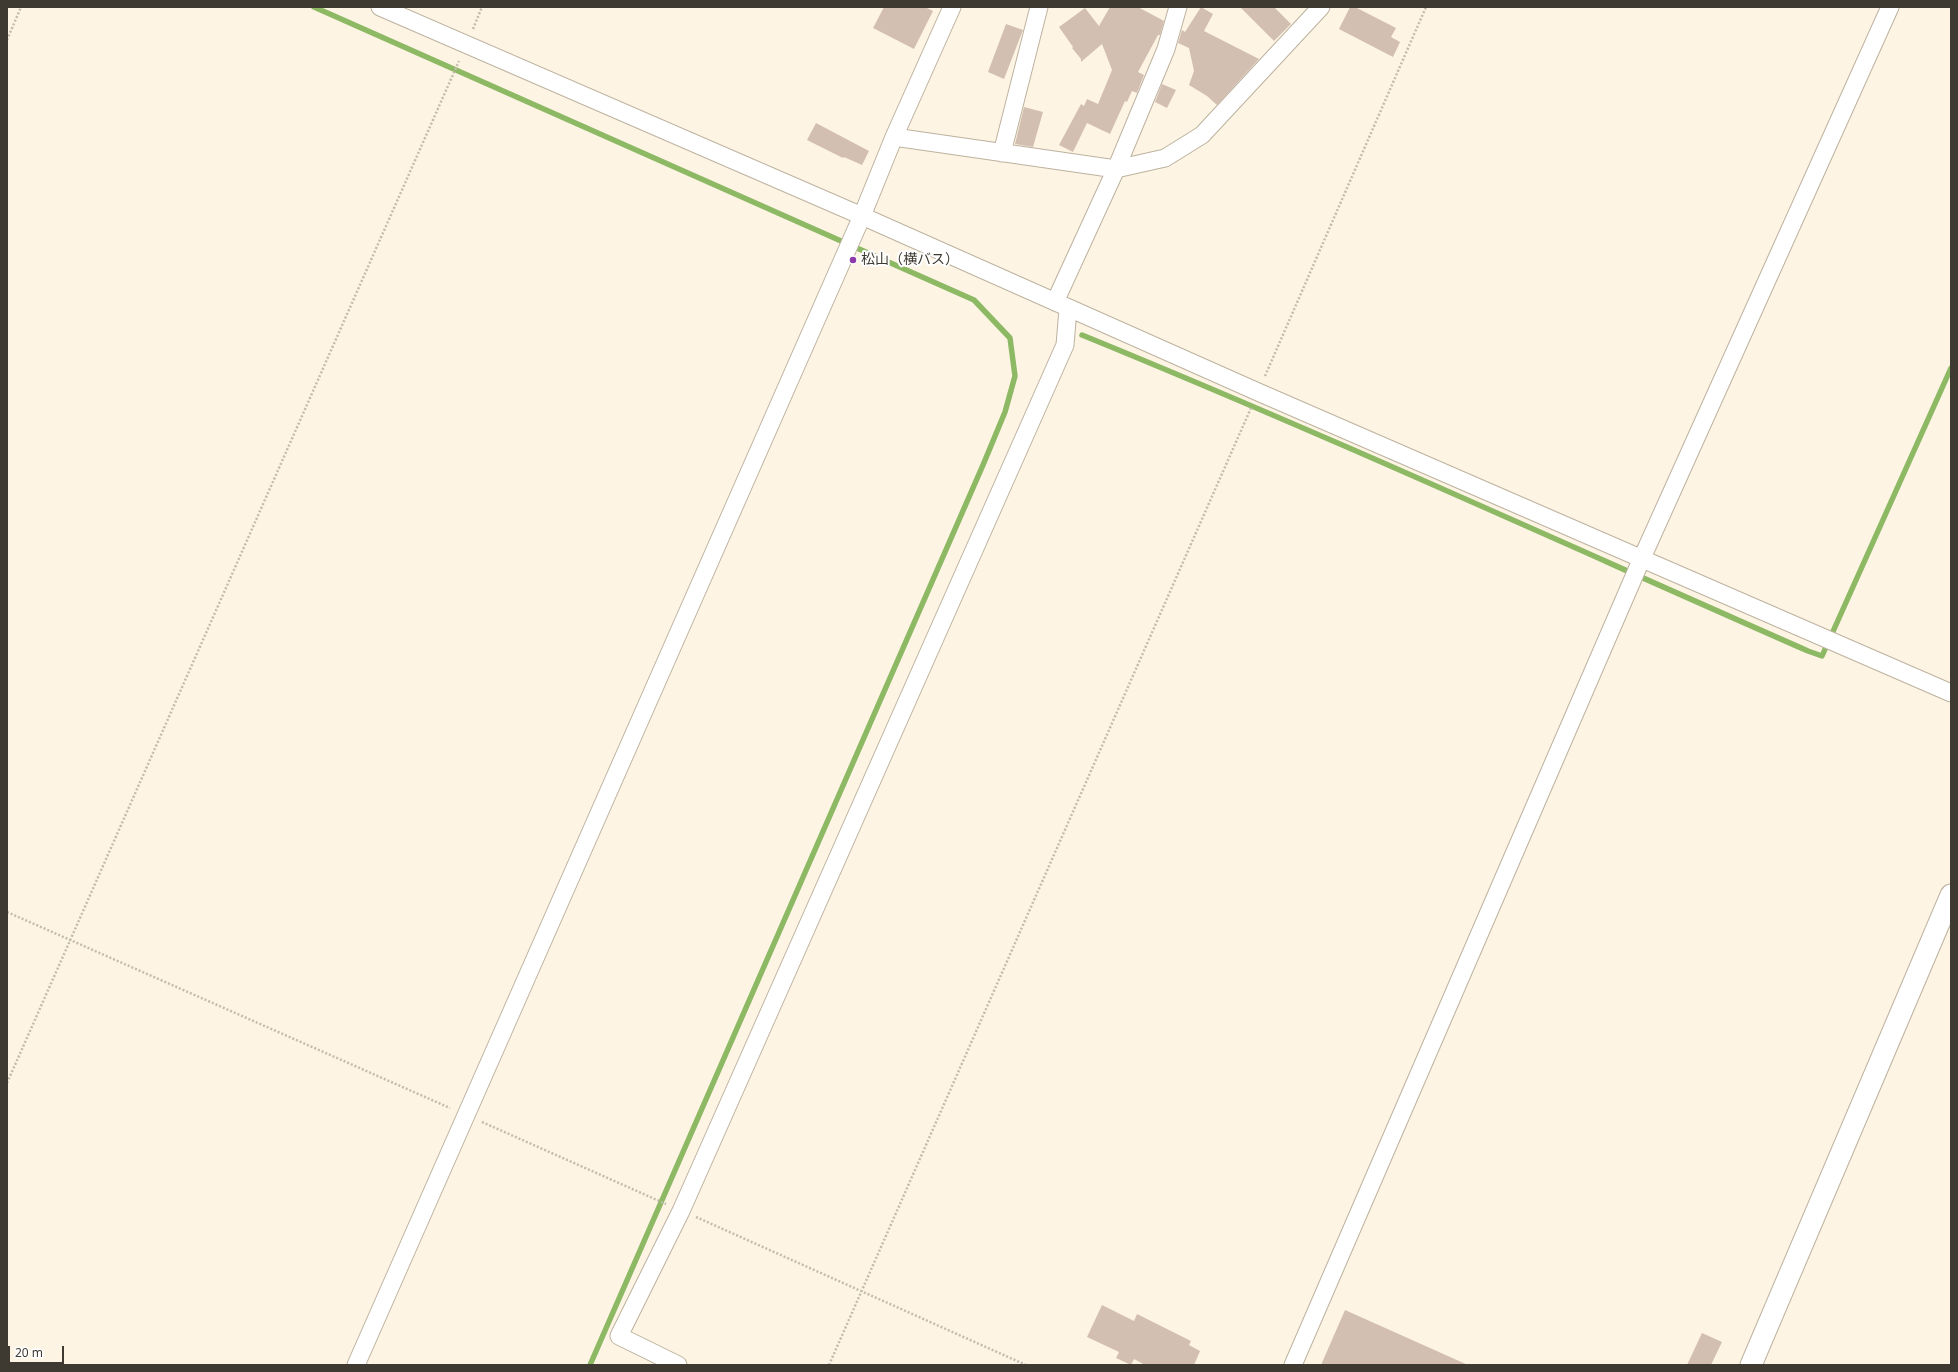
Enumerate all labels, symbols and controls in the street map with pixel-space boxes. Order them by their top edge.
place label: 松山（横バス） [861,252,959,268]
marker: 松山（横バス） [848,255,858,265]
scale bar [10,1338,66,1364]
text: 20 m [15,1344,43,1361]

